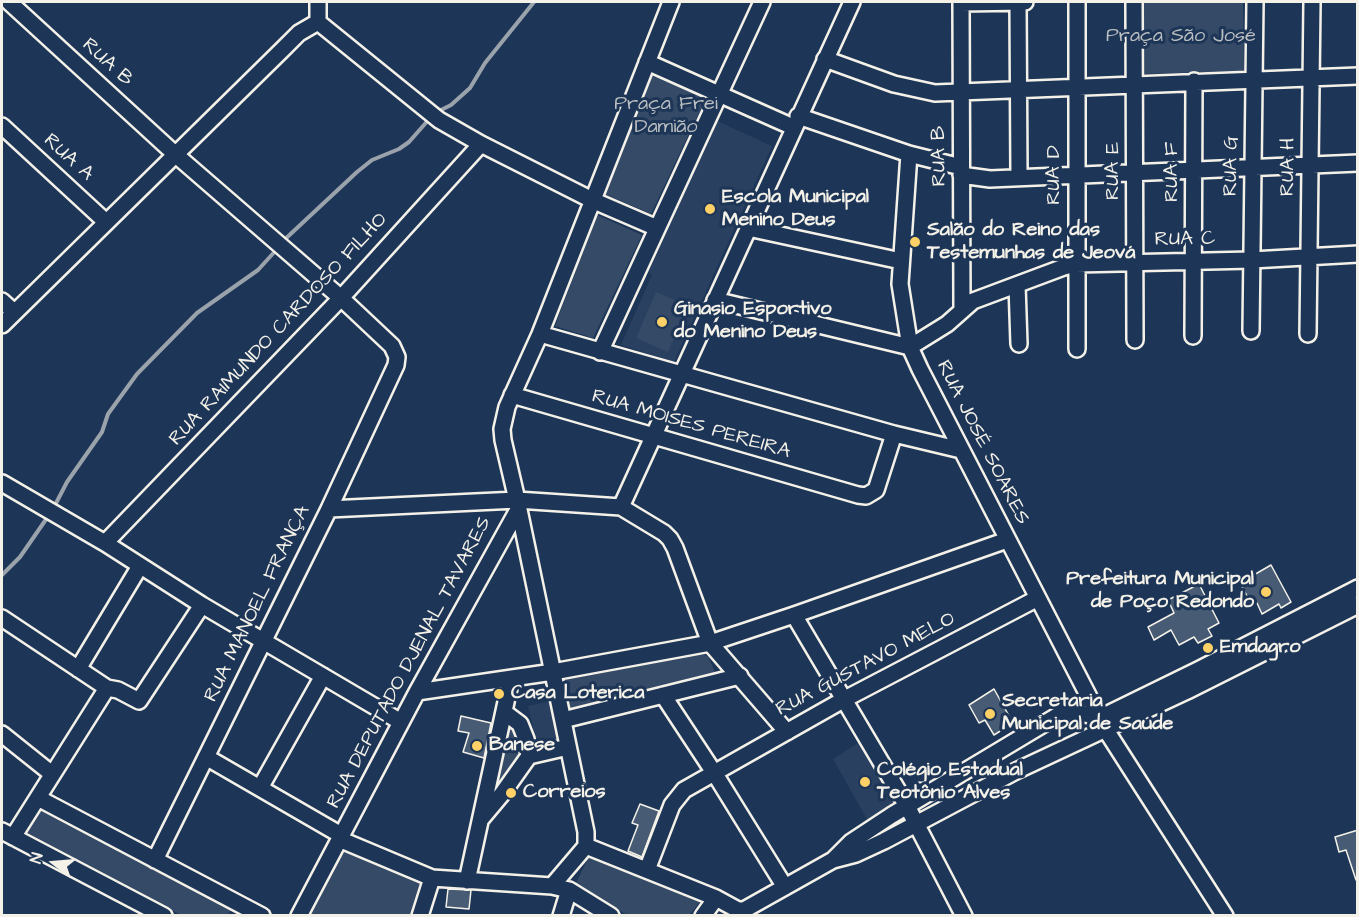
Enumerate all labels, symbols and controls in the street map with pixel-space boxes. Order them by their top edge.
park label: Praça São José [1106,25,1256,49]
street label: RUA B [76,34,138,92]
park label: Praça Frei Damião [614,93,718,140]
street label: RUA B [927,126,953,186]
street label: RUA A [38,129,98,187]
street label: RUA G [1219,136,1245,196]
street label: RUA H [1276,138,1302,196]
street label: RUA E [1102,142,1126,200]
street label: RUA F [1161,142,1185,202]
street label: RUA D [1043,145,1067,205]
place label: Escola Municipal Menino Deus [722,186,869,233]
marker: Escola Municipal Menino Deus [703,202,717,216]
street label: RUA RAIMUNDO CARDOSO FILHO [165,209,393,451]
place label: Salão do Reino das Testemunhas de Jeová [927,219,1135,266]
street label: RUA C [1155,227,1215,253]
marker: Salão do Reino das Testemunhas de Jeová [908,235,922,249]
place label: Ginasio Esportivo do Menino Deus [674,298,831,345]
marker: Ginasio Esportivo do Menino Deus [655,315,669,329]
street label: RUA JOSÉ SOARES [930,357,1034,529]
street label: RUA MOISES PEREIRA [589,385,793,465]
street label: RUA MANOEL FRANÇA [200,502,316,706]
street label: RUA DEPUTADO DJENAL TAVARES [323,513,497,813]
place label: Prefeitura Municipal de Poço Redondo [1066,568,1254,615]
marker: Prefeitura Municipal de Poço Redondo [1259,585,1273,599]
street label: RUA GUSTAVO MELO [772,608,960,722]
place label: Emdagro [1220,636,1300,660]
marker: Emdagro [1201,641,1215,655]
place label: Casa Loterica [511,682,644,706]
marker: Casa Loterica [492,687,506,701]
place label: Secretaria Municipal de Saúde [1002,690,1173,737]
marker: Secretaria Municipal de Saúde [983,707,997,721]
place label: Banese [489,734,555,758]
marker: Banese [470,739,484,753]
place label: Colégio Estadual Teotônio Alves [877,759,1023,806]
marker: Colégio Estadual Teotônio Alves [858,775,872,789]
place label: Correios [523,781,606,805]
marker: Correios [504,786,518,800]
north arrow [24,833,84,893]
text: N [25,850,49,866]

